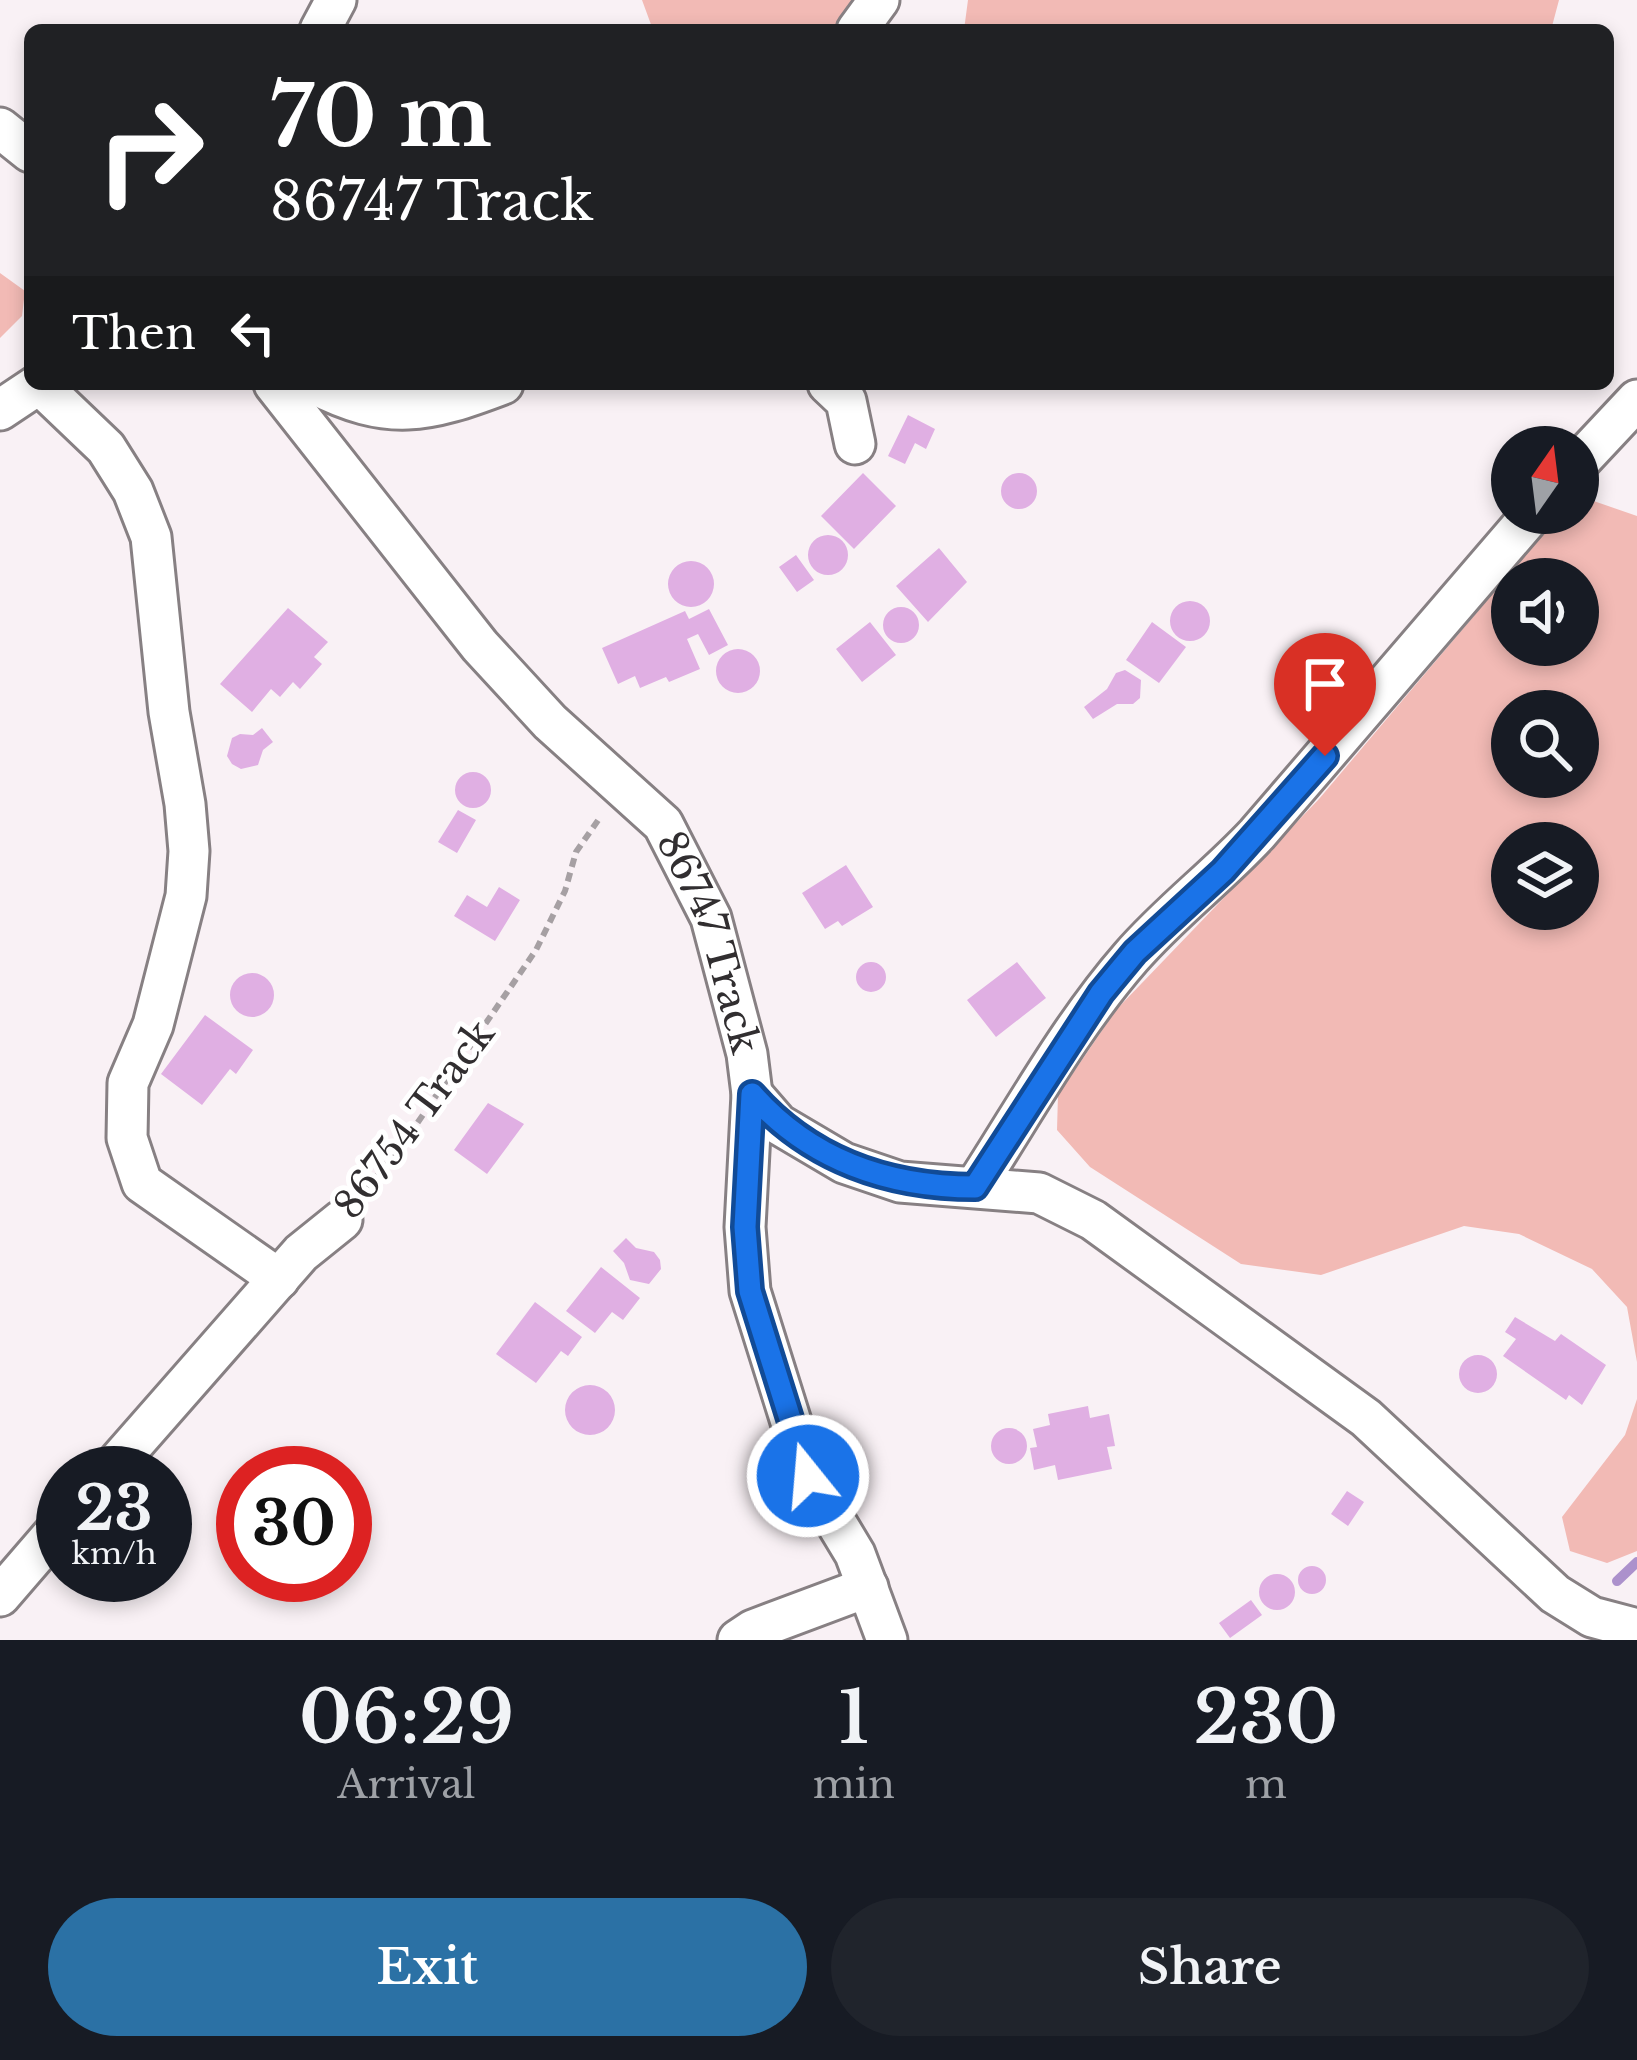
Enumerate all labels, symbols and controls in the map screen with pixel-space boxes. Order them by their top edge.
text: 70 m [270,65,492,169]
icon: right [72,72,228,228]
text: 86747 Track [270,168,593,235]
icon: left [220,300,286,366]
text: Then [72,305,196,361]
north arrow [1491,426,1599,534]
map controls [1491,426,1599,930]
button: sound [1491,558,1599,666]
pin [1274,633,1376,756]
icon: arrive [1292,651,1358,717]
button: search [1491,690,1599,798]
button: layers [1491,822,1599,930]
street label: 86747 Track [646,823,770,1059]
street label: 86754 Track [324,1010,505,1228]
position arrow [745,1413,871,1539]
speed limit sign: 30 [216,1446,372,1602]
text: 23 [75,1472,153,1546]
text: km/h [71,1535,157,1572]
text: 06:29 [299,1673,514,1762]
text: 1 [838,1673,870,1762]
text: 230 [1193,1673,1338,1762]
text: Arrival [337,1760,475,1809]
text: min [813,1760,895,1809]
text: m [1245,1760,1287,1809]
button: Exit [48,1898,807,2036]
button: Share [831,1898,1589,2036]

